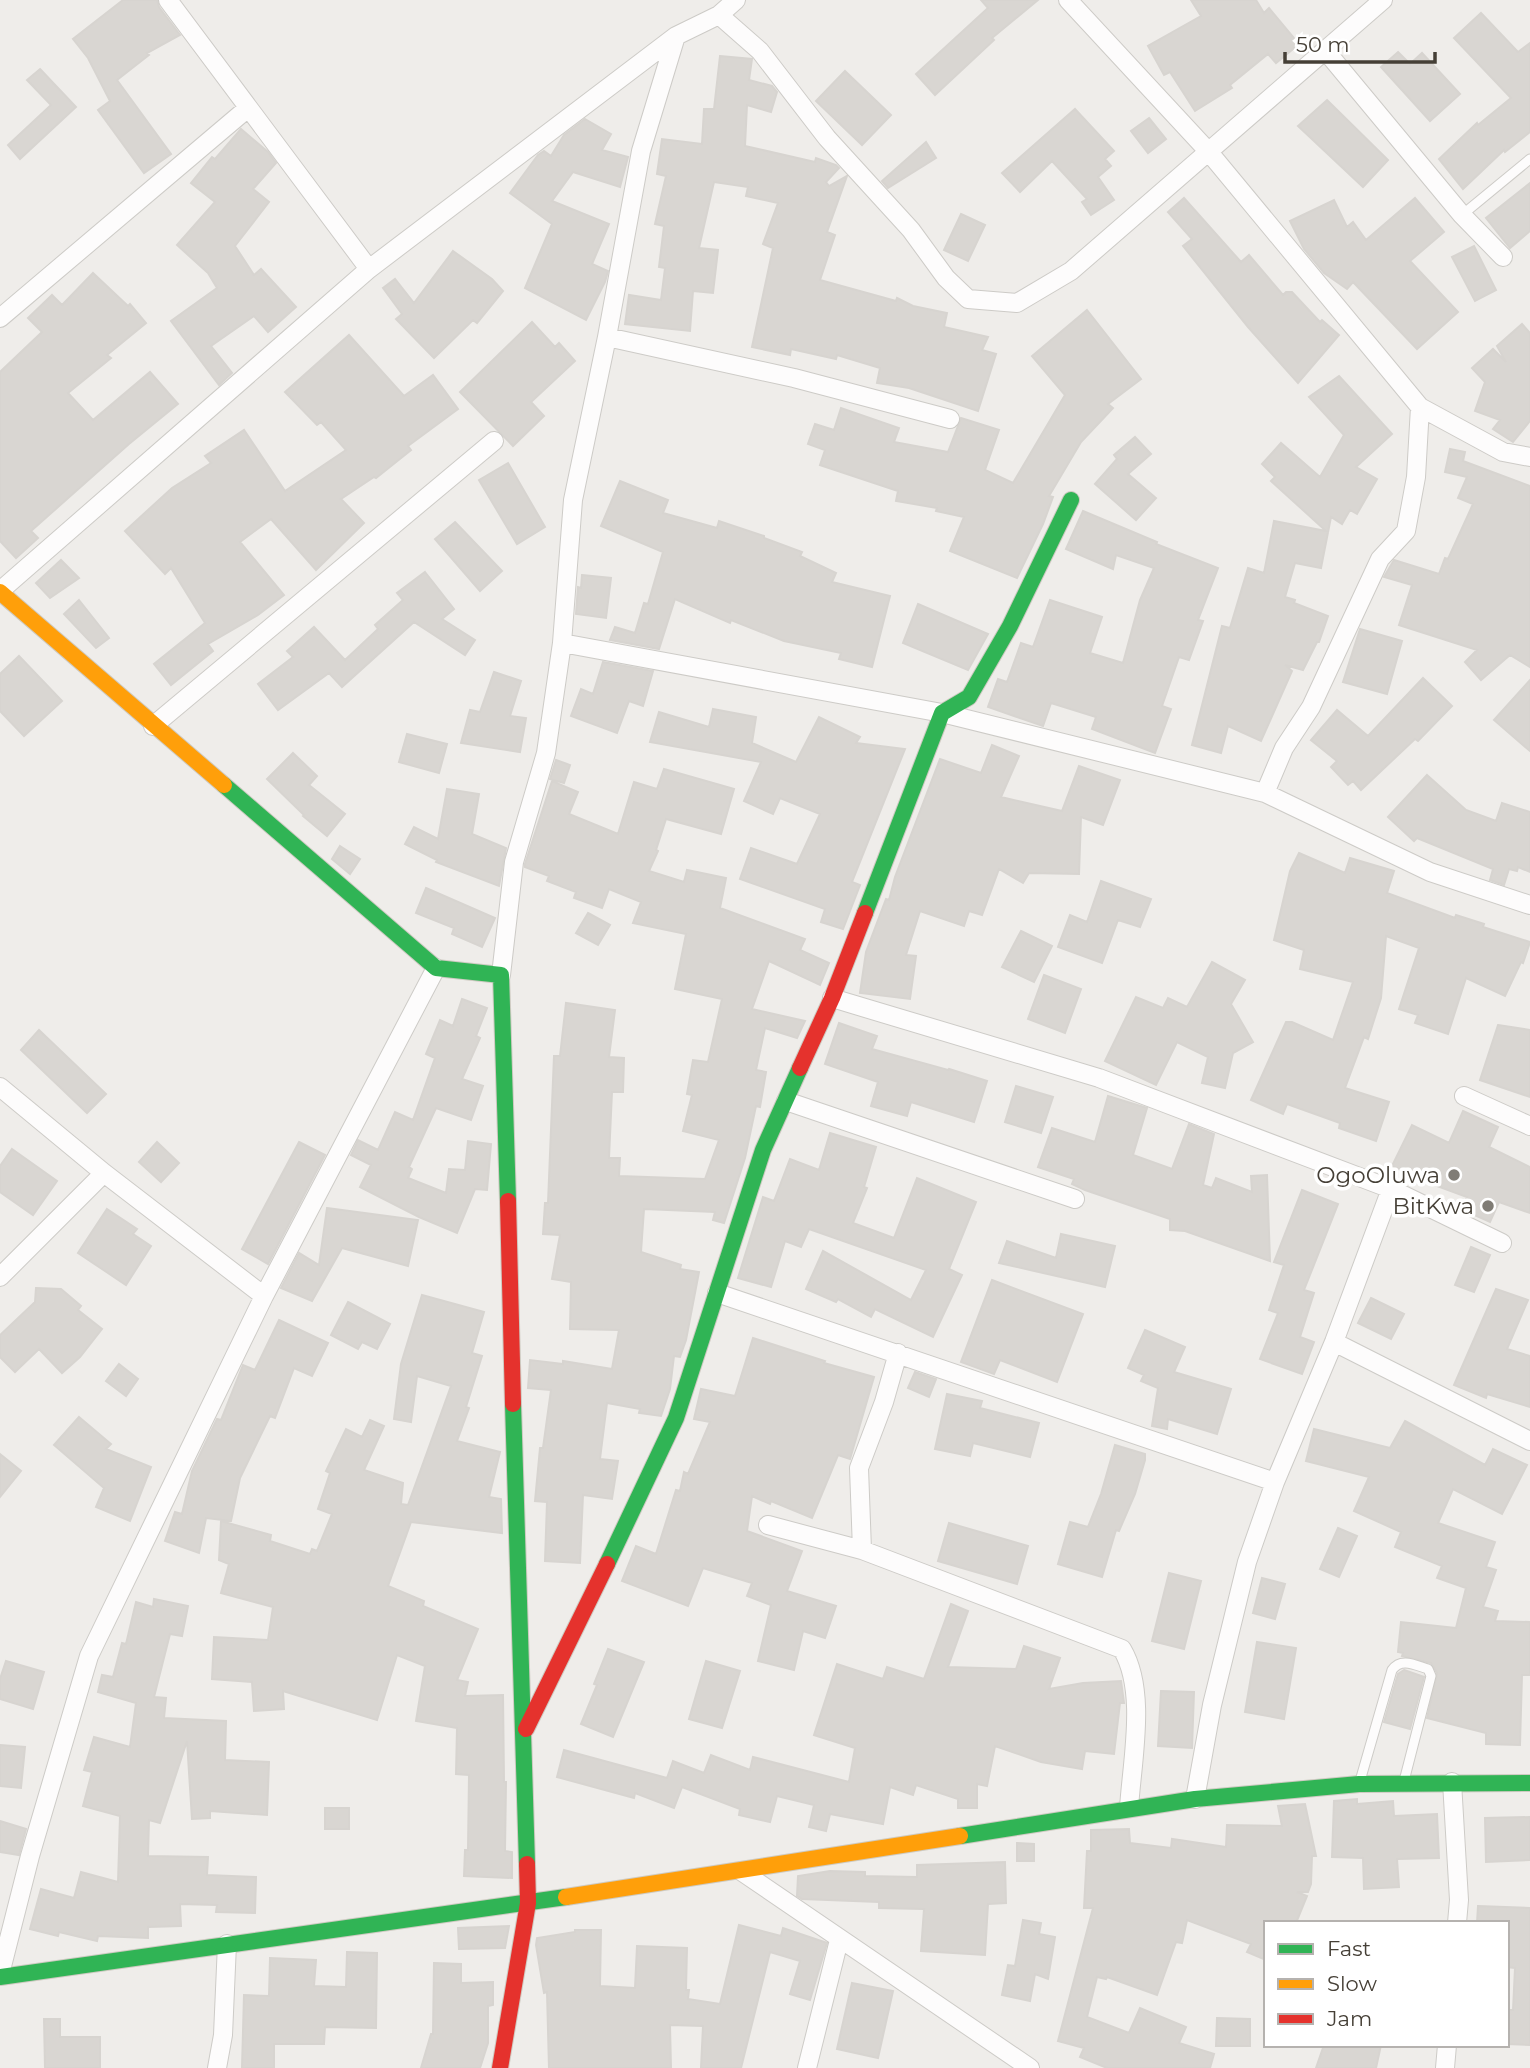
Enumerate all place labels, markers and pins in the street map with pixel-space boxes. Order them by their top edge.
place label: OgoOluwa [1316,1161,1440,1189]
marker: OgoOluwa [1446,1167,1462,1183]
place label: BitKwa [1392,1192,1474,1220]
marker: BitKwa [1480,1198,1496,1214]

